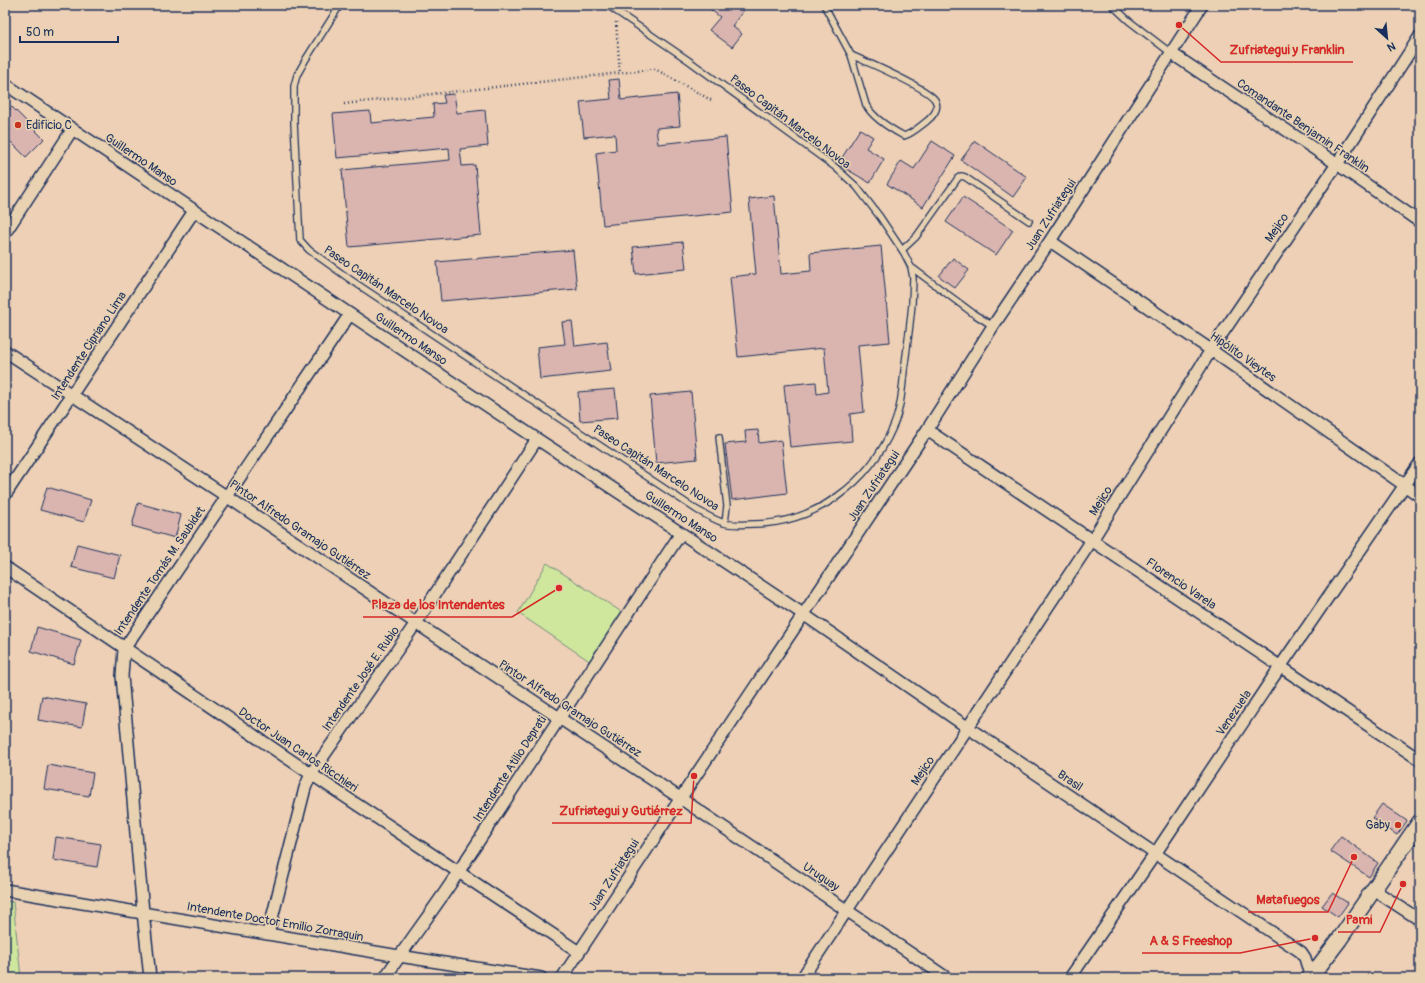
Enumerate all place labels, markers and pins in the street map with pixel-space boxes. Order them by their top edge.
callout: Zufriategui y Franklin [1221,37,1353,62]
place label: Edificio C [26,118,72,133]
marker: Edificio C [13,120,23,130]
callout: Plaza de los Intendentes [363,592,512,617]
callout: Zufriategui y Gutiérrez [552,798,691,823]
place label: Gaby [1365,818,1390,833]
marker: Gaby [1393,820,1403,830]
callout: Matafuegos [1248,887,1328,912]
callout: Pami [1338,907,1380,932]
callout: A & S Freeshop [1142,928,1240,953]

